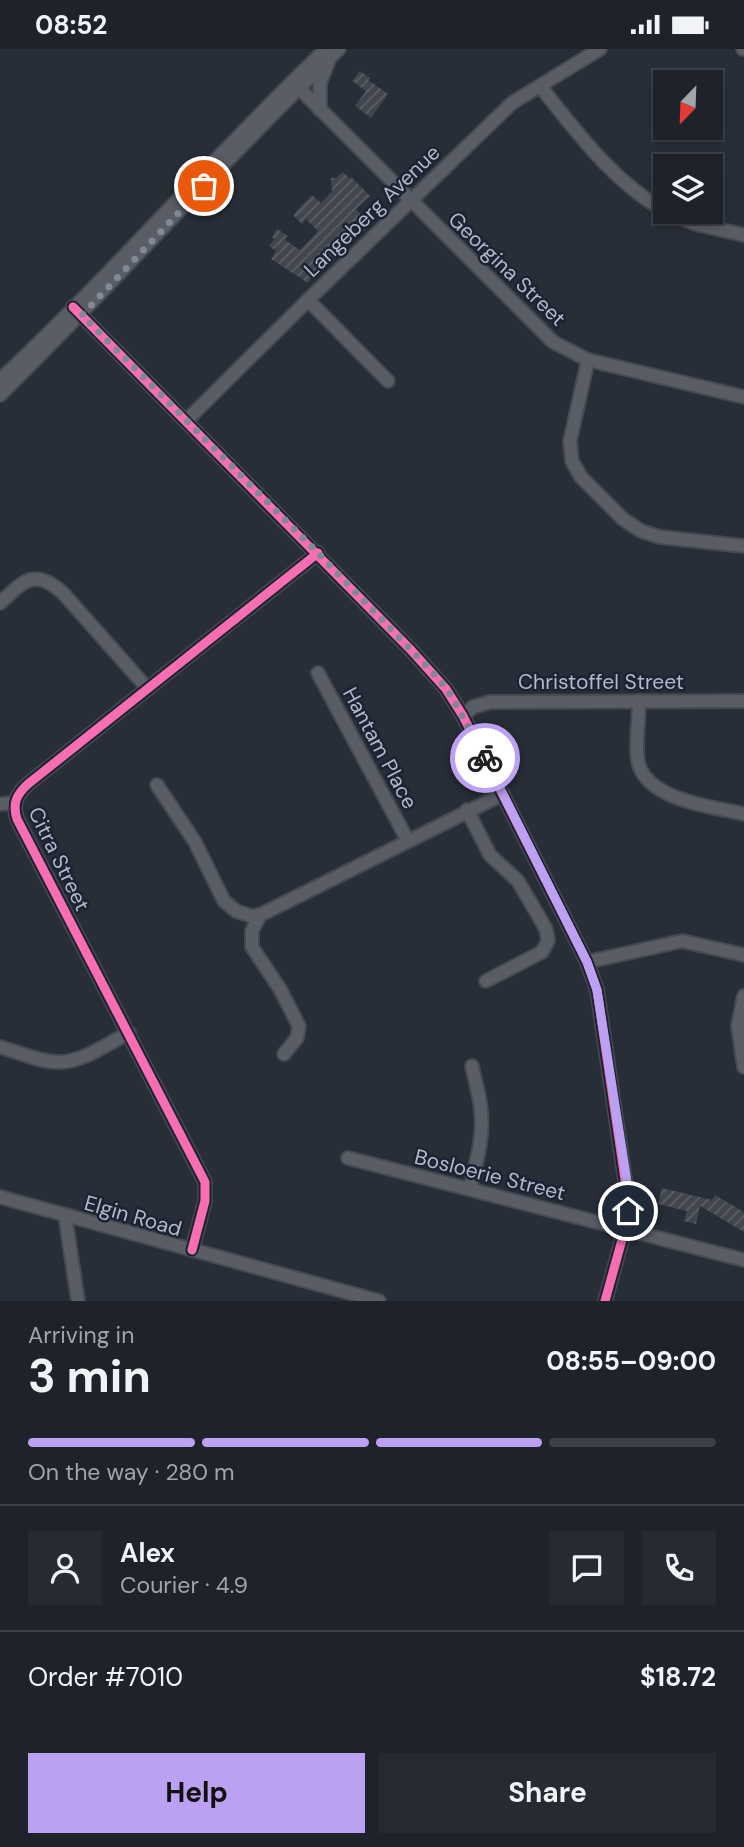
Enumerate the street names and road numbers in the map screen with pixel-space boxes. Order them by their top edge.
street label: Langeberg Avenue [298,139,446,283]
street label: Georgina Street [442,206,572,332]
street label: Christoffel Street [518,668,684,696]
street label: Hantam Place [336,682,424,814]
street label: Citra Street [22,802,96,916]
street label: Bosloerie Street [412,1143,568,1207]
street label: Elgin Road [81,1189,185,1243]

